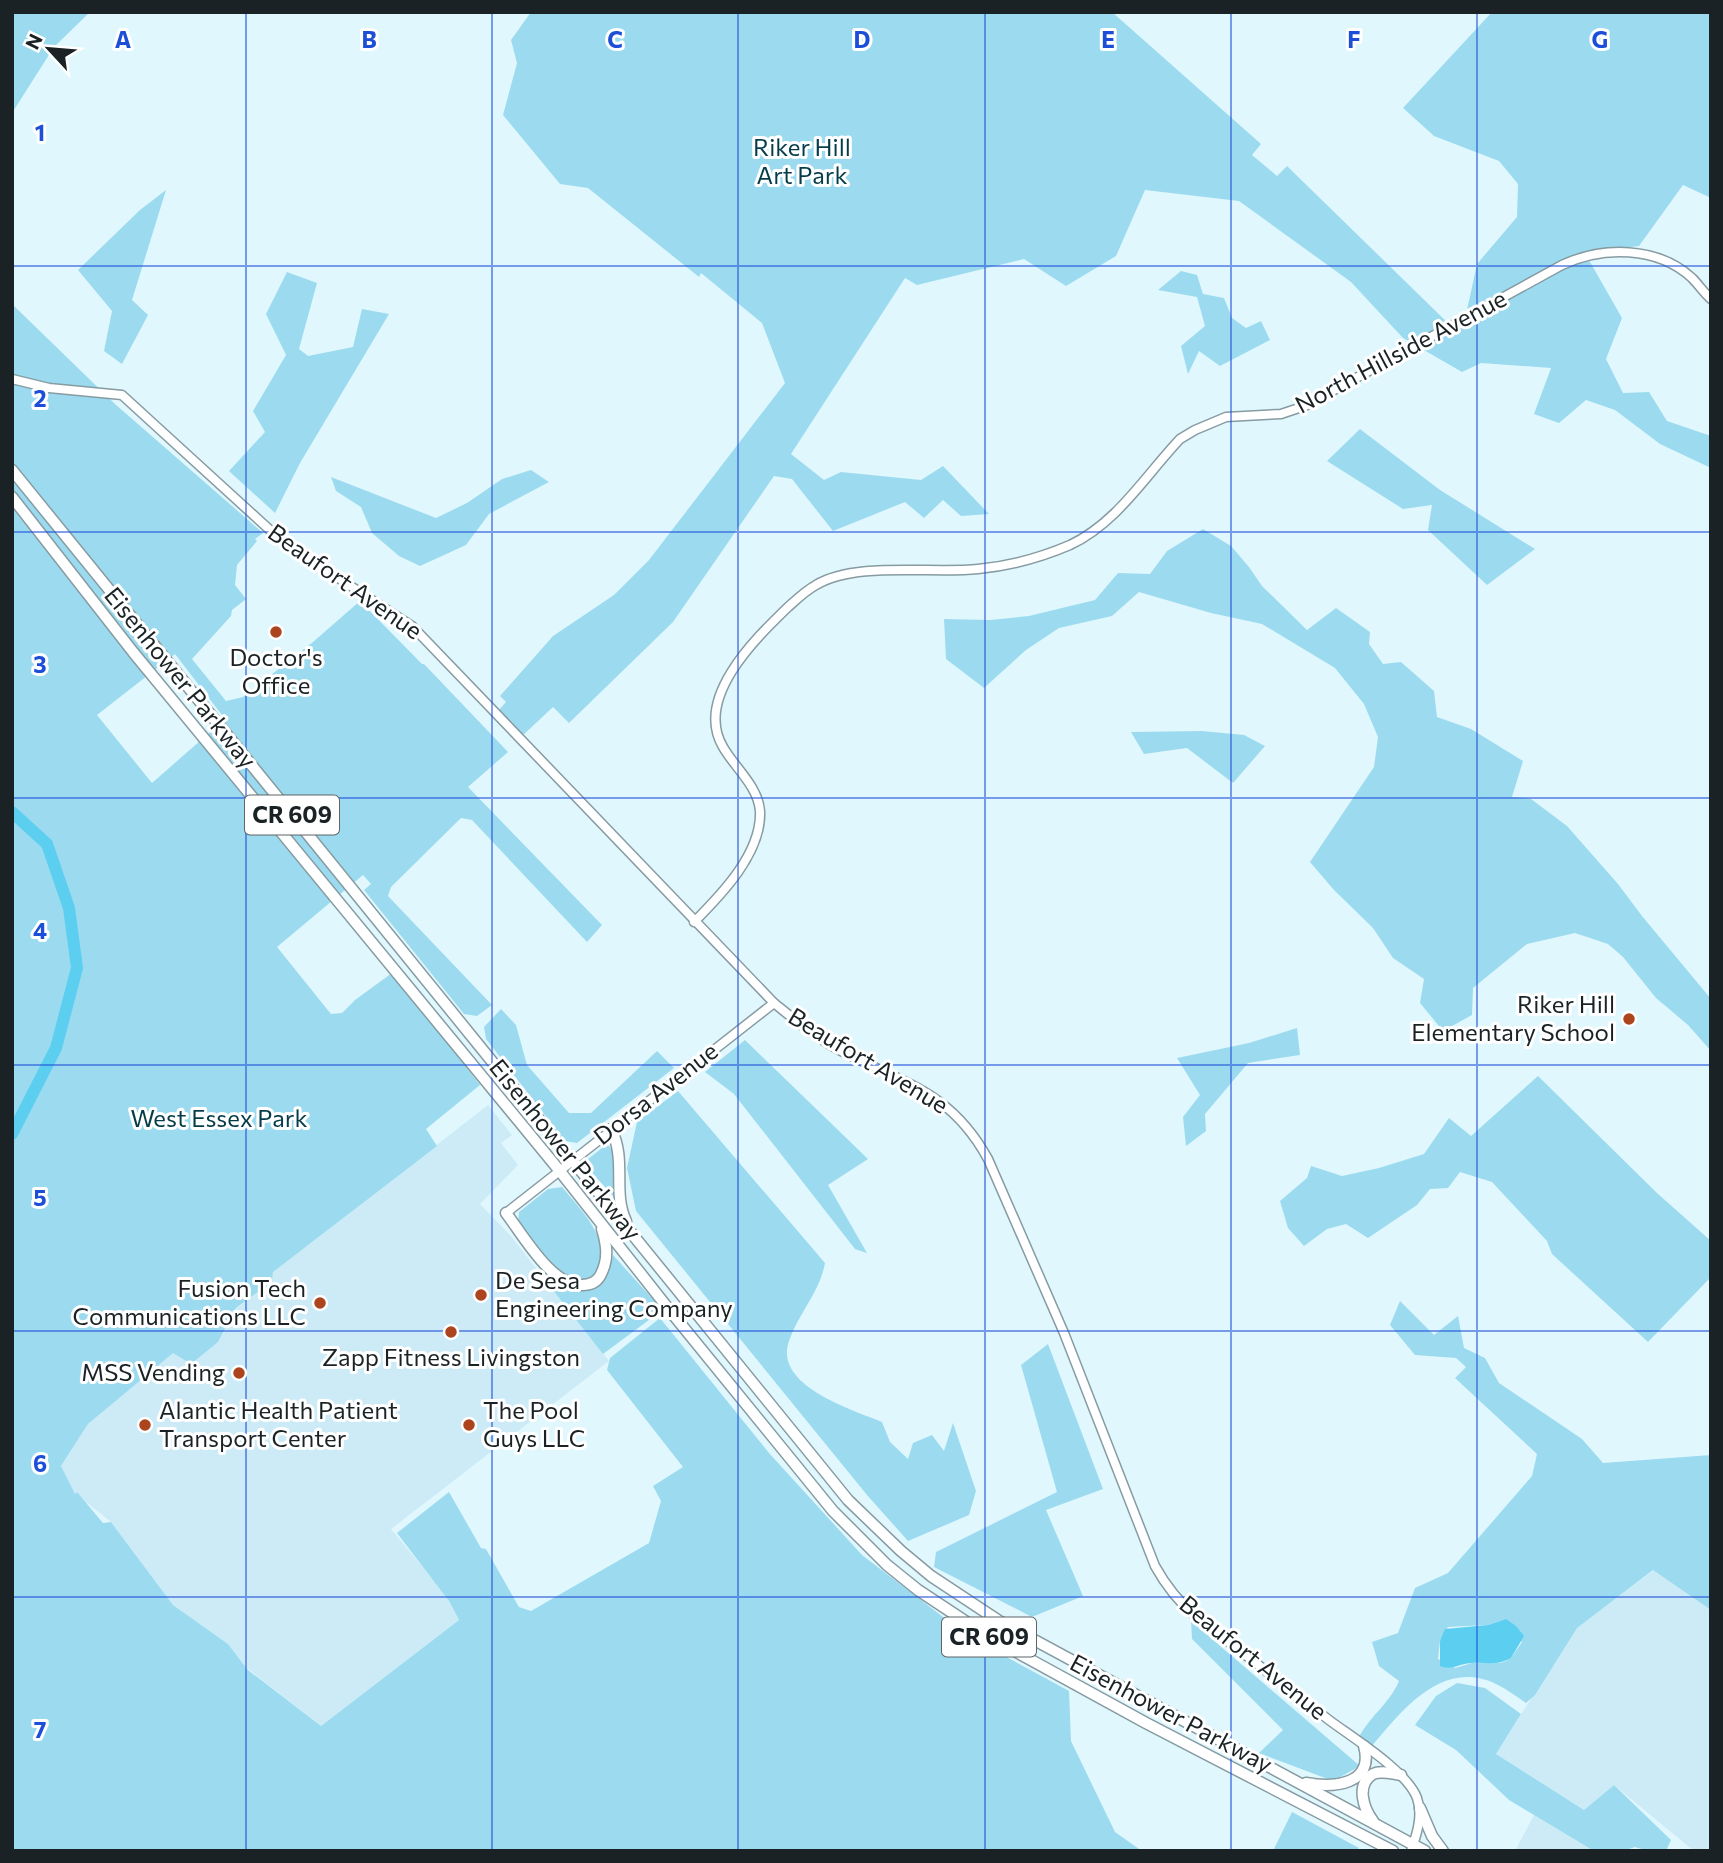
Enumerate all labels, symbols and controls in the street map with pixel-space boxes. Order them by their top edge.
north arrow [14,14,84,84]
text: A [115,25,132,53]
text: B [361,25,377,53]
text: C [607,25,623,53]
text: D [854,25,871,53]
text: E [1101,25,1115,53]
text: F [1347,25,1361,53]
text: G [1592,25,1608,53]
text: N [20,30,47,53]
text: 1 [35,118,45,146]
park label: Riker Hill Art Park [753,132,851,189]
street label: North Hillside Avenue [1290,283,1511,419]
text: 2 [33,384,47,412]
street label: Beaufort Avenue [263,517,428,645]
street label: Eisenhower Parkway [99,581,263,774]
marker: Doctor's Office [268,624,284,640]
place label: Doctor's Office [229,642,323,699]
text: 3 [33,650,47,678]
road number: CR 609 [245,796,339,834]
text: 4 [33,916,47,944]
place label: Riker Hill Elementary School [1411,989,1615,1046]
street label: Beaufort Avenue [784,1001,954,1119]
marker: Riker Hill Elementary School [1621,1011,1637,1027]
street label: Dorsa Avenue [587,1035,723,1150]
street label: Eisenhower Parkway [484,1053,648,1246]
park label: West Essex Park [131,1103,307,1132]
text: 5 [33,1183,47,1211]
place label: De Sesa Engineering Company [495,1265,733,1322]
place label: Fusion Tech Communications LLC [73,1273,306,1330]
marker: De Sesa Engineering Company [473,1287,489,1303]
marker: Fusion Tech Communications LLC [312,1295,328,1311]
marker: Zapp Fitness Livingston [443,1324,459,1340]
place label: Zapp Fitness Livingston [322,1342,580,1371]
place label: MSS Vending [81,1357,225,1386]
marker: MSS Vending [231,1365,247,1381]
place label: Alantic Health Patient Transport Center [159,1395,398,1452]
place label: The Pool Guys LLC [483,1395,585,1452]
marker: Alantic Health Patient Transport Center [137,1417,153,1433]
marker: The Pool Guys LLC [461,1417,477,1433]
text: 6 [33,1449,47,1477]
street label: Beaufort Avenue [1174,1588,1334,1725]
road number: CR 609 [942,1618,1036,1656]
street label: Eisenhower Parkway [1066,1647,1278,1778]
text: 7 [34,1715,46,1743]

